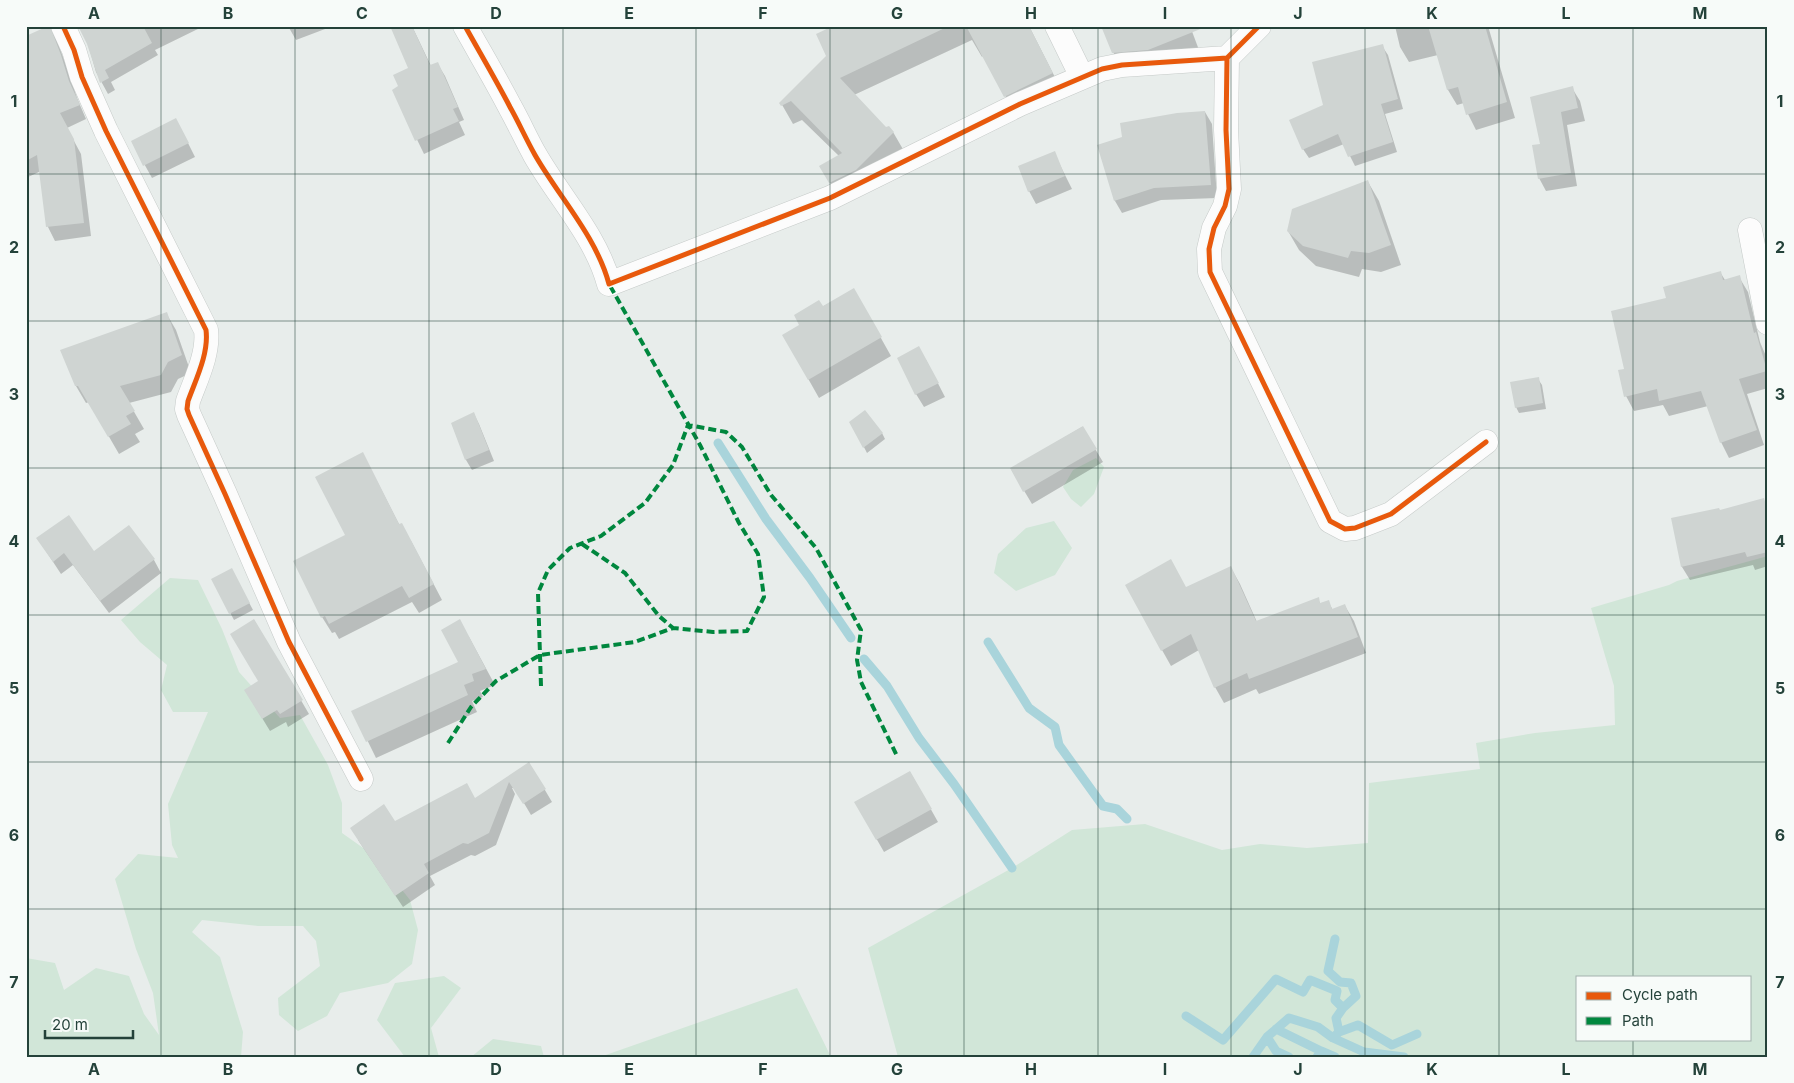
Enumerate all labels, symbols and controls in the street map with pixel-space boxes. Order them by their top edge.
text: A [88,3,100,23]
text: B [223,3,233,23]
text: C [356,3,368,23]
text: D [490,3,502,23]
text: E [624,3,634,23]
text: F [758,3,768,23]
text: G [891,3,903,23]
text: H [1025,3,1037,23]
text: I [1163,3,1167,23]
text: J [1293,3,1303,23]
text: K [1426,3,1438,23]
text: L [1561,3,1571,23]
text: M [1693,3,1707,23]
text: 1 [11,91,17,111]
text: 1 [1777,91,1783,111]
text: 2 [9,237,19,257]
text: 2 [1775,237,1785,257]
text: 3 [9,384,19,404]
text: 3 [1775,384,1785,404]
text: 4 [9,531,20,551]
text: 4 [1775,531,1786,551]
text: 5 [9,678,19,698]
text: 5 [1775,678,1785,698]
text: 6 [9,825,19,845]
text: 6 [1775,825,1785,845]
text: 7 [9,972,19,992]
text: 7 [1775,972,1785,992]
legend [1576,976,1752,1040]
text: Cycle path [1622,985,1698,1004]
scale bar [45,1008,132,1040]
text: Path [1622,1011,1654,1030]
text: 20 m [52,1015,88,1034]
text: A [88,1059,100,1079]
text: B [223,1059,233,1079]
text: C [356,1059,368,1079]
text: D [490,1059,502,1079]
text: E [624,1059,634,1079]
text: F [758,1059,768,1079]
text: G [891,1059,903,1079]
text: H [1025,1059,1037,1079]
text: I [1163,1059,1167,1079]
text: J [1293,1059,1303,1079]
text: K [1426,1059,1438,1079]
text: L [1561,1059,1571,1079]
text: M [1693,1059,1707,1079]

